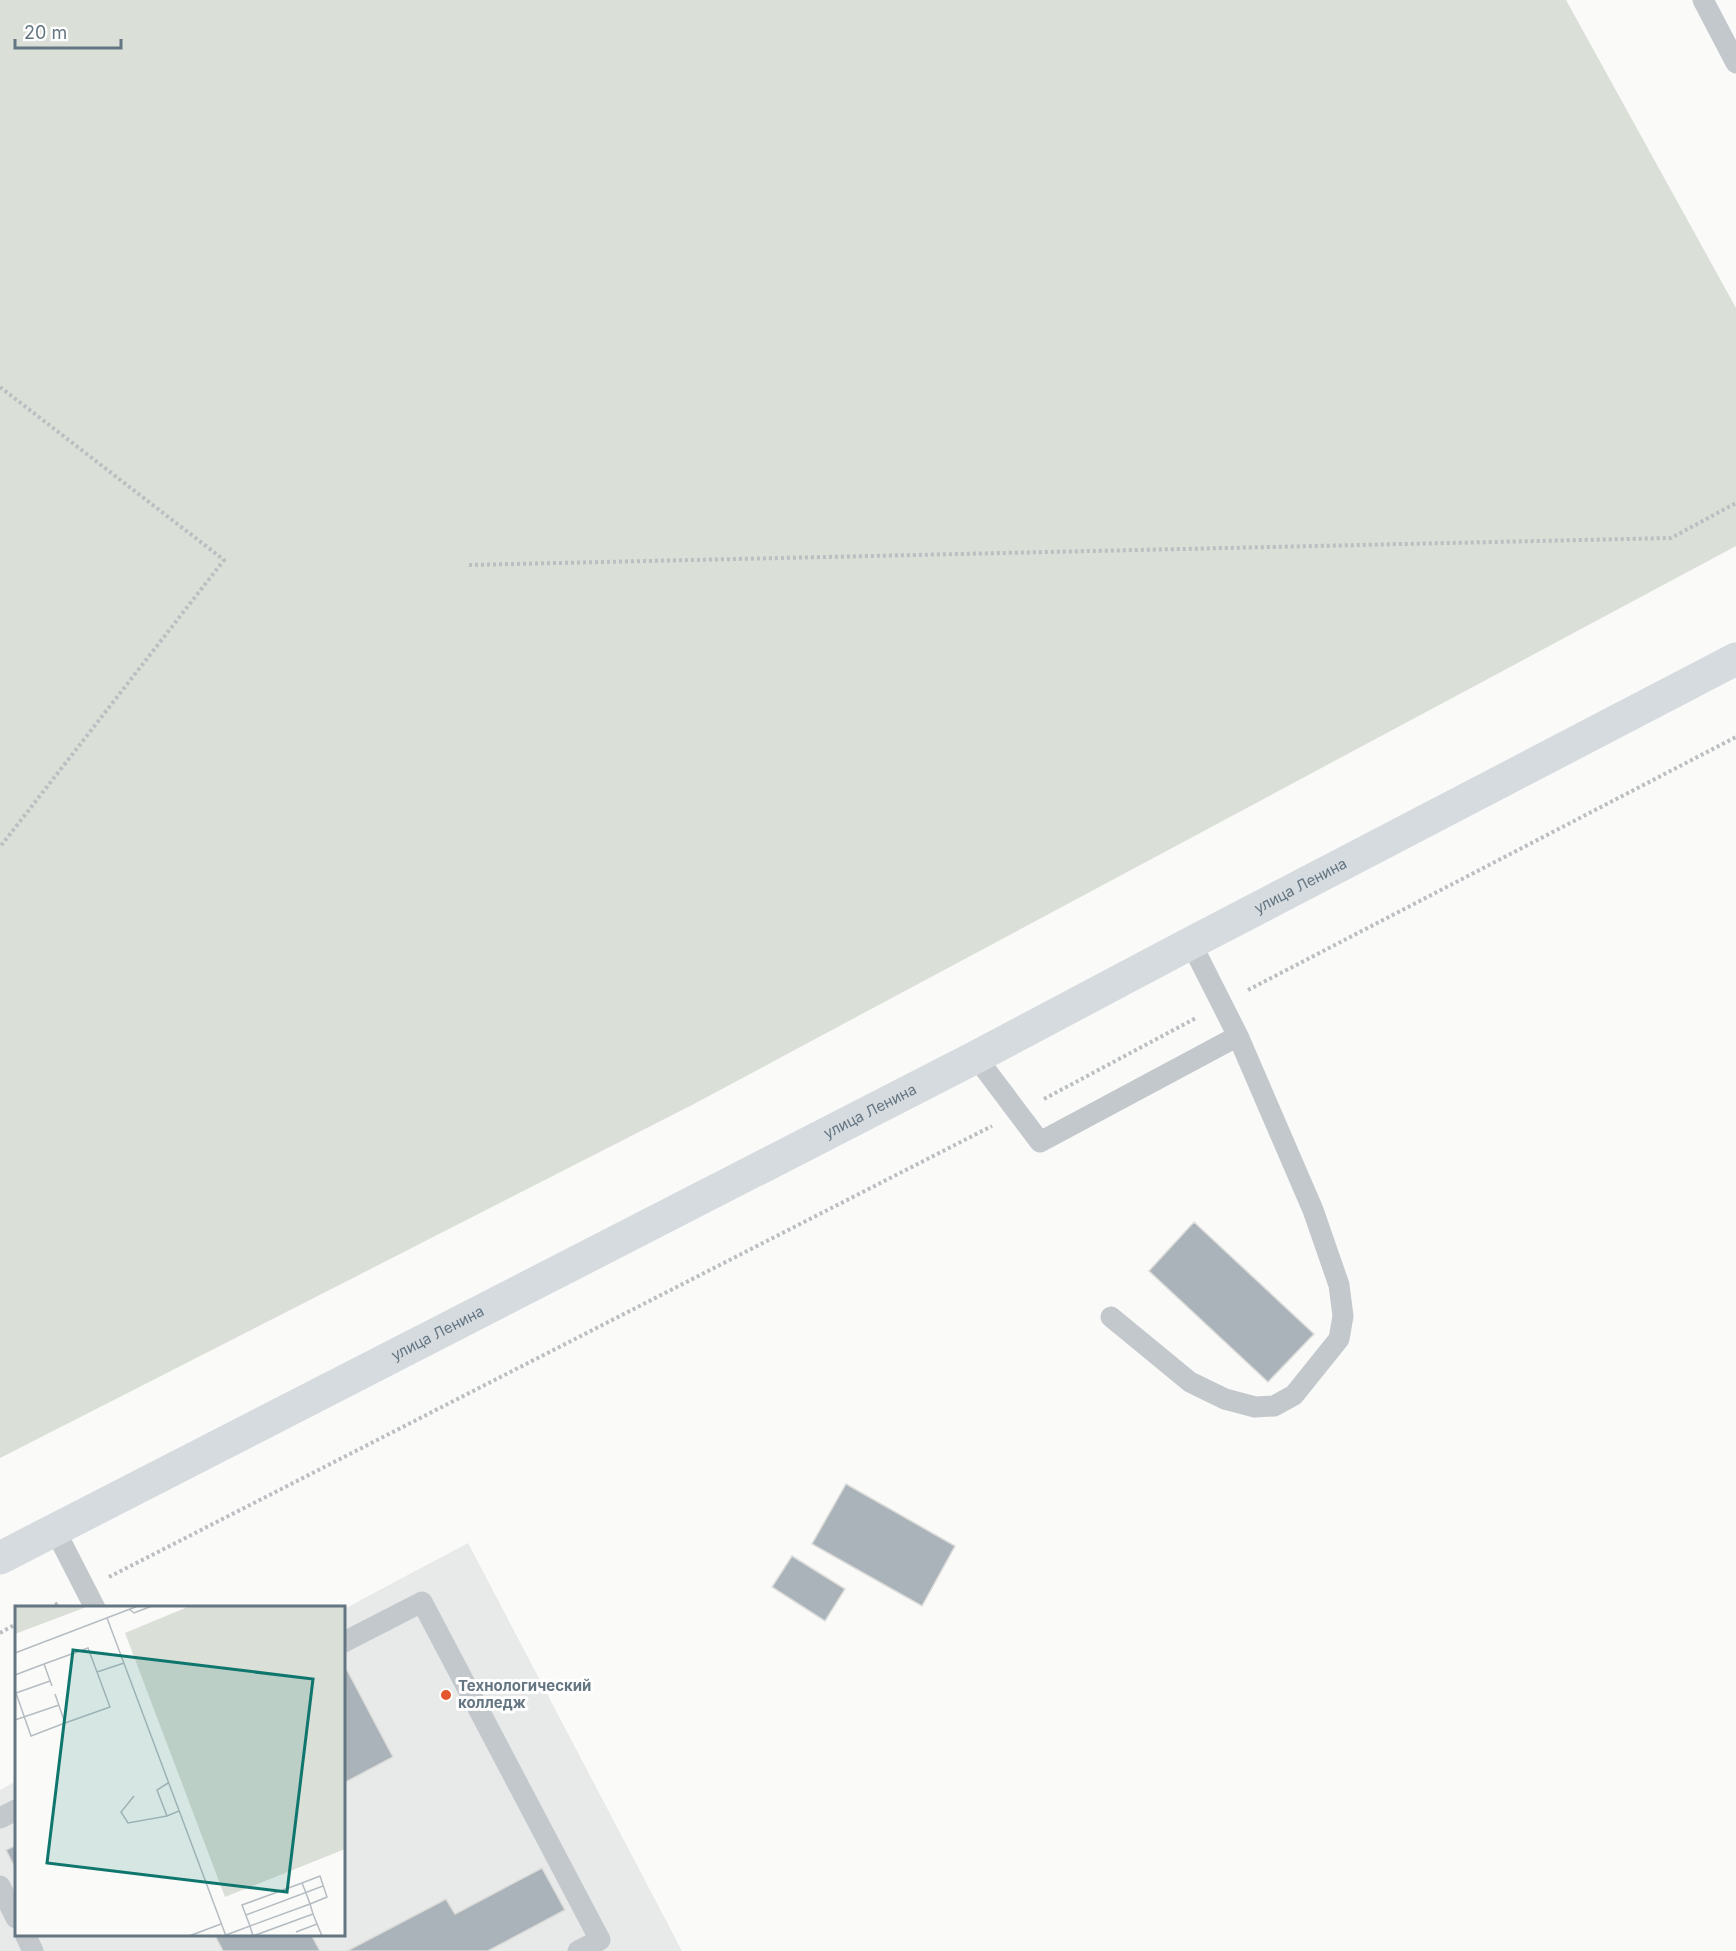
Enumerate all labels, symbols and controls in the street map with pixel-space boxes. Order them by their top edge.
scale bar [15,12,122,50]
text: 20 m [24,22,67,43]
street label: улица Ленина [1251,853,1350,917]
street label: улица Ленина [820,1079,920,1143]
street label: улица Ленина [388,1301,487,1365]
inset map [15,1606,345,1936]
place label: Технологический колледж [458,1676,591,1712]
marker: Технологический колледж [439,1688,453,1702]

